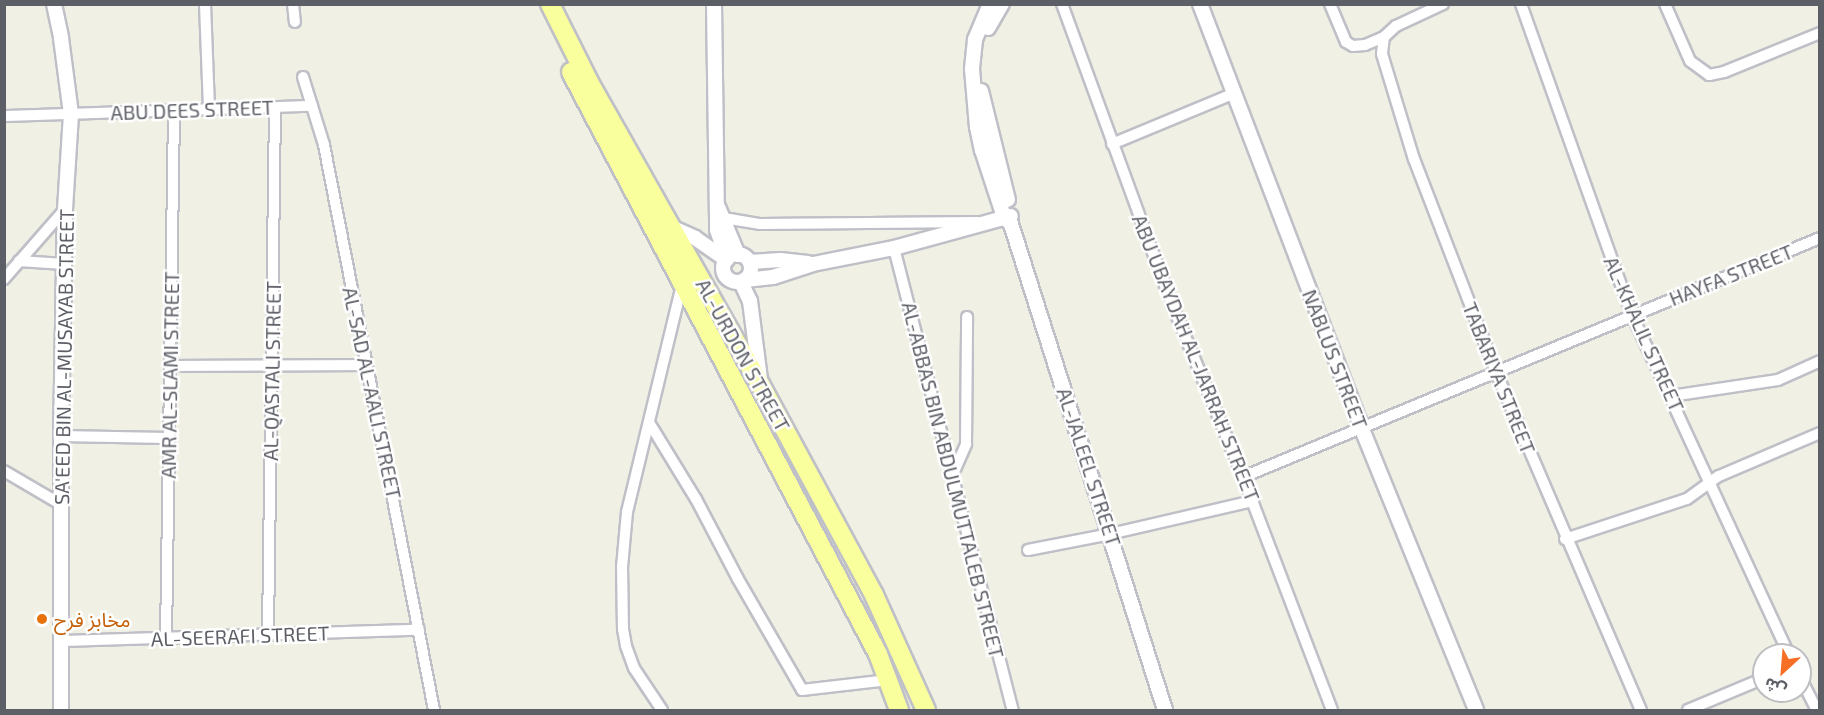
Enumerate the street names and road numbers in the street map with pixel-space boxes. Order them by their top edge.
street label: ABU DEES STREET [110,95,274,125]
street label: SA'EED BIN AL-MUSAYAB STREET [49,209,79,505]
street label: ABU UBAYDAH AL-JARRAH STREET [1127,211,1265,505]
street label: HAYFA STREET [1665,239,1797,311]
street label: AL-KHALIL STREET [1599,252,1689,416]
street label: AMR AL-SLAMI STREET [156,271,184,479]
street label: AL-URDON STREET [691,274,795,436]
street label: AL-QASTALI STREET [258,281,286,461]
street label: AL-SAD AL-AALI STREET [338,285,406,501]
street label: NABLUS STREET [1297,286,1373,432]
street label: AL-ABBAS BIN ABDULMUTTALEB STREET [897,299,1009,661]
street label: TABARIYA STREET [1458,299,1540,457]
street label: AL-JALEEL STREET [1052,384,1126,550]
street label: AL-SEERAFI STREET [150,621,330,651]

